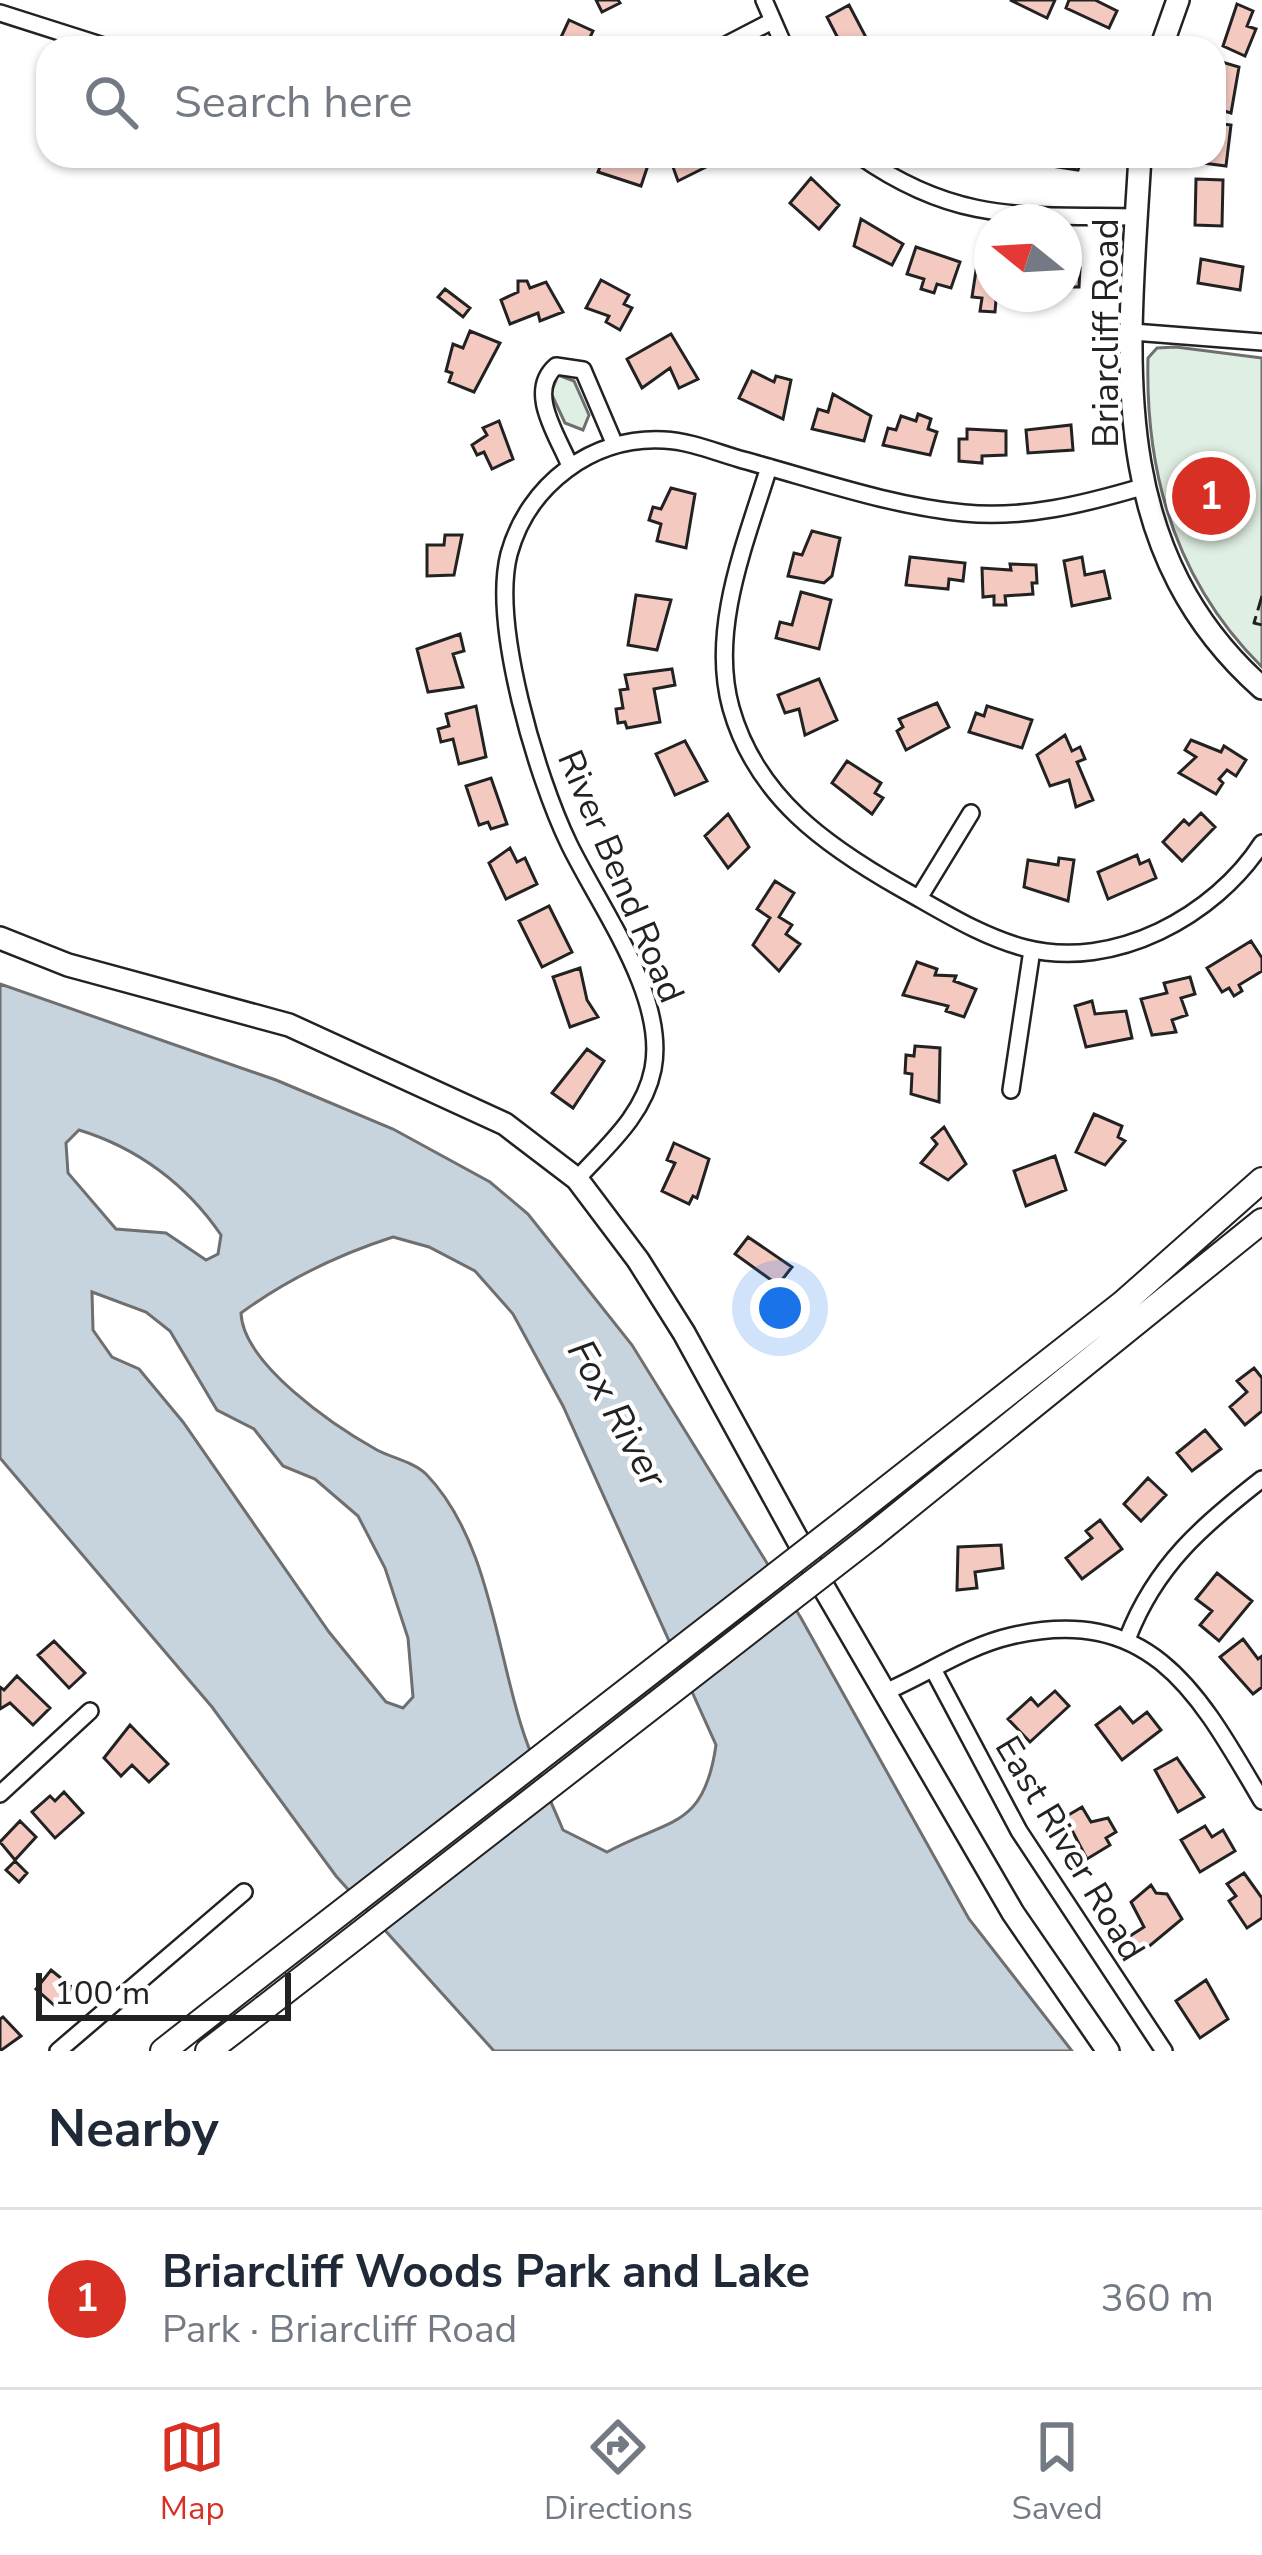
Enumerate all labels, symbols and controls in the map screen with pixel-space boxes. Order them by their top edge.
search box [36,36,1226,168]
icon: search [78,69,144,135]
text: Search here [174,72,413,133]
north arrow [974,204,1082,312]
street label: Briarcliff Road [1082,218,1131,448]
pin: 1 [1172,451,1250,541]
street label: River Bend Road [545,743,696,1010]
your location [750,1278,810,1338]
water label: Fox River [554,1330,680,1498]
street label: East River Road [983,1727,1156,1970]
scale bar [36,1967,291,2020]
text: 100 m [54,1971,150,2016]
text: Nearby [48,2094,219,2164]
text: Briarcliff Woods Park and Lake [162,2242,810,2303]
text: 1 [75,2272,99,2325]
text: 360 m [1100,2272,1214,2325]
text: Park · Briarcliff Road [162,2303,517,2356]
tab: Map [159,2414,225,2531]
tab: Directions [544,2414,693,2531]
tab: Saved [1011,2414,1103,2531]

